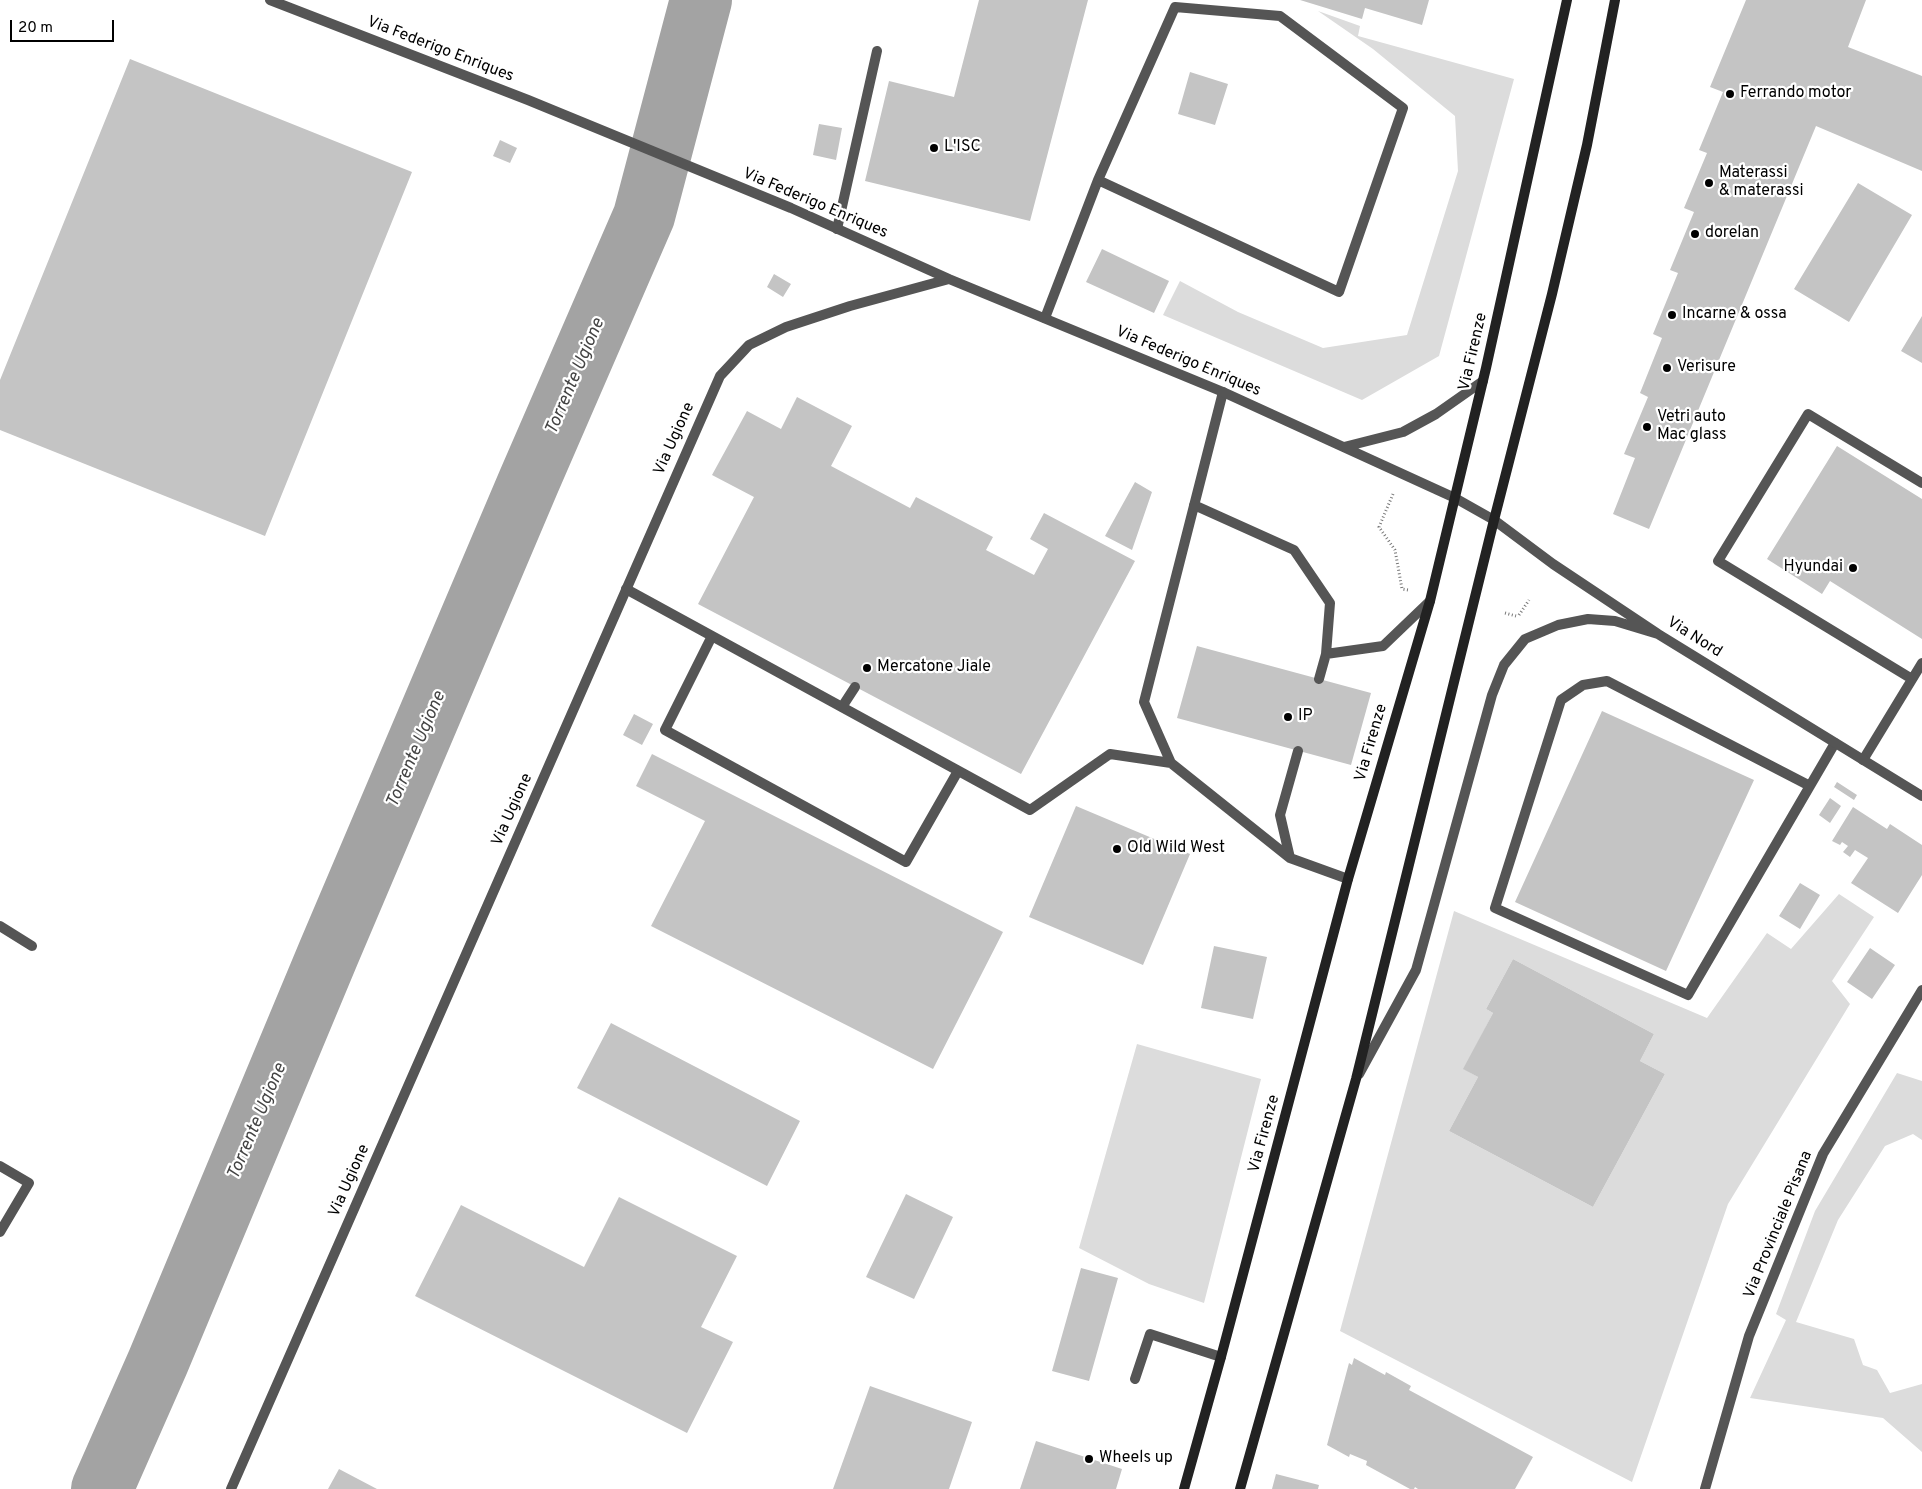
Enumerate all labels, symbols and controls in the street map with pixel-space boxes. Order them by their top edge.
scale bar [12,10,116,42]
street label: Via Federigo Enriques [364,13,516,87]
text: 20 m [18,19,53,38]
place label: Ferrando motor [1740,84,1852,104]
marker: Ferrando motor [1724,88,1736,100]
place label: L'ISC [944,138,981,158]
marker: L'ISC [928,142,940,154]
place label: Materassi & materassi [1719,164,1803,202]
street label: Via Federigo Enriques [740,165,890,243]
marker: Materassi & materassi [1703,177,1715,189]
place label: dorelan [1705,224,1759,244]
marker: dorelan [1689,228,1701,240]
place label: Incarne & ossa [1682,305,1787,325]
marker: Incarne & ossa [1666,309,1678,321]
street label: Via Firenze [1456,311,1492,393]
water label: Torrente Ugione [542,316,610,438]
street label: Via Federigo Enriques [1113,323,1263,401]
place label: Verisure [1677,358,1736,378]
marker: Verisure [1661,362,1673,374]
street label: Via Ugione [650,400,700,478]
place label: Vetri auto Mac glass [1657,408,1726,446]
marker: Vetri auto Mac glass [1641,421,1653,433]
place label: Hyundai [1783,558,1843,578]
marker: Hyundai [1847,562,1859,574]
street label: Via Nord [1663,614,1725,662]
place label: Mercatone Jiale [877,658,991,678]
marker: Mercatone Jiale [861,662,873,674]
water label: Torrente Ugione [383,689,451,811]
street label: Via Firenze [1352,702,1392,784]
place label: IP [1298,707,1313,727]
marker: IP [1282,711,1294,723]
street label: Via Ugione [488,771,538,849]
place label: Old Wild West [1127,839,1225,859]
marker: Old Wild West [1111,843,1123,855]
water label: Torrente Ugione [224,1061,292,1183]
street label: Via Firenze [1245,1093,1285,1175]
street label: Via Ugione [325,1142,375,1220]
street label: Via Provinciale Pisana [1741,1148,1817,1302]
place label: Wheels up [1099,1449,1173,1469]
marker: Wheels up [1083,1453,1095,1465]

